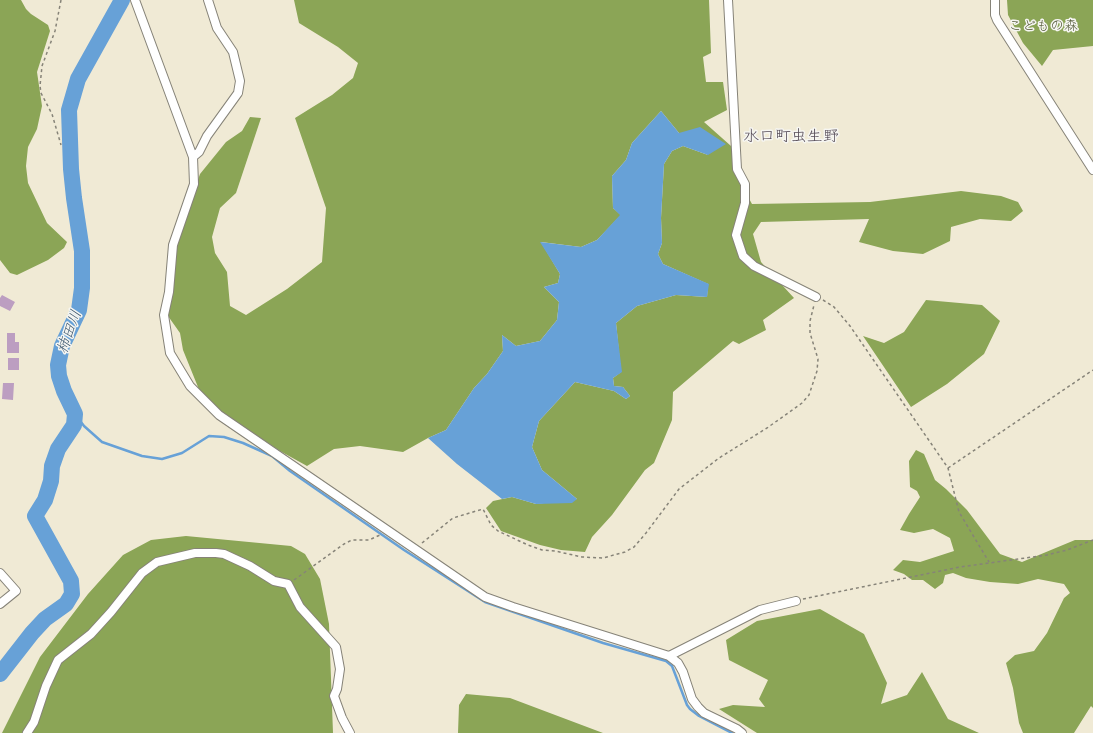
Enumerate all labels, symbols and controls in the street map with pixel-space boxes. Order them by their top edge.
park label: こどもの森 [1008,18,1078,34]
district label: 水口町虫生野 [743,127,839,147]
water label: 柿田川 [54,308,86,356]

